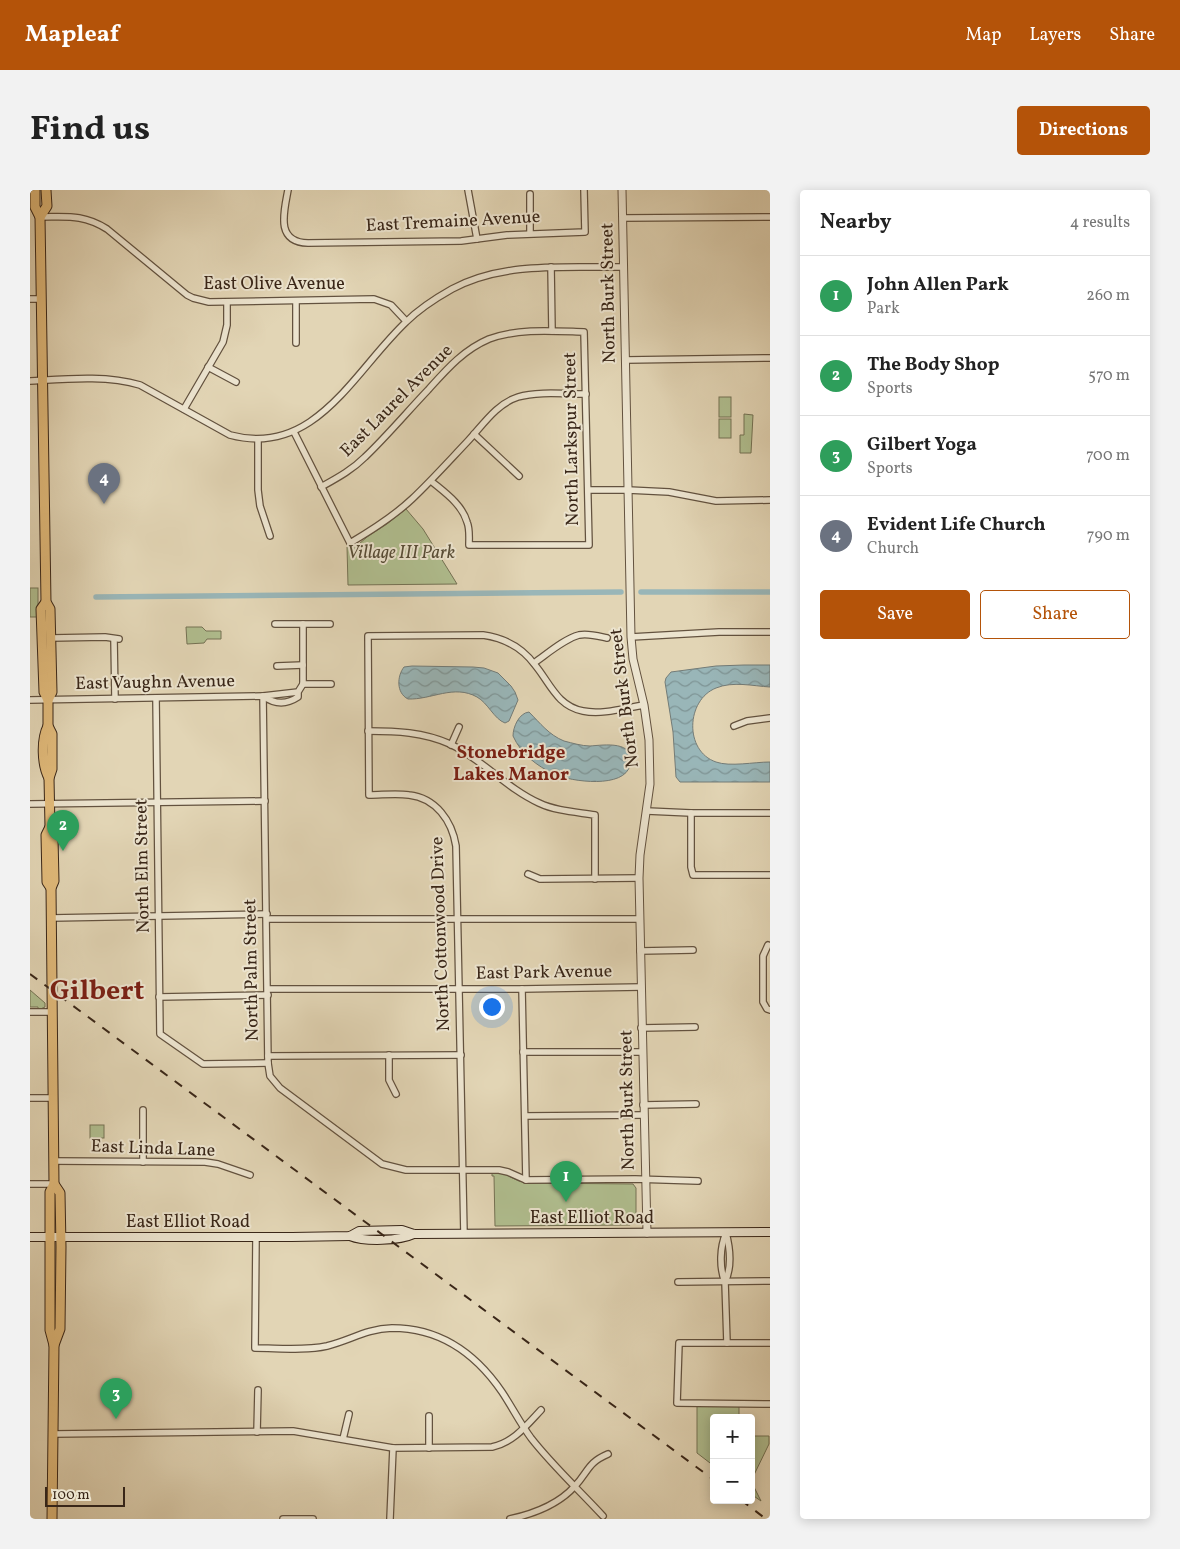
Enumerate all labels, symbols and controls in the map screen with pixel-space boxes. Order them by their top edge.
text: Mapleaf [25,18,119,52]
text: Map [965,23,1001,48]
text: Layers [1029,23,1081,48]
text: Share [1109,23,1155,48]
text: Find us [30,106,150,154]
button: Directions [1017,106,1150,155]
street label: East Tremaine Avenue [365,205,541,239]
text: Nearby [820,208,891,237]
text: 4 results [1070,212,1130,234]
street label: North Burk Street [595,222,623,364]
street label: East Olive Avenue [203,272,345,297]
text: John Allen Park [867,272,1009,298]
text: 1 [833,285,839,307]
text: 260 m [1086,285,1130,307]
text: Park [867,298,900,320]
street label: East Laurel Avenue [335,339,459,463]
street label: North Larkspur Street [558,352,586,526]
text: The Body Shop [867,352,999,378]
text: 2 [832,365,840,387]
text: 570 m [1088,365,1130,387]
text: Sports [867,378,913,400]
text: Gilbert Yoga [867,432,977,458]
text: 3 [832,445,840,467]
text: 700 m [1086,445,1130,467]
text: Sports [867,458,913,480]
pin: 4 [88,463,120,504]
text: Evident Life Church [867,512,1046,538]
text: 4 [831,525,841,547]
text: 790 m [1087,525,1130,547]
text: Church [867,538,919,560]
park label: Village III Park [347,541,455,566]
button: Save [820,590,970,639]
button: Share [980,590,1130,639]
street label: North Burk Street [604,627,646,769]
street label: East Vaughn Avenue [75,669,235,697]
district label: Stonebridge Lakes Manor [453,740,569,788]
street label: North Elm Street [129,799,157,933]
pin: 2 [47,810,79,851]
street label: North Cottonwood Drive [425,836,457,1032]
street label: North Palm Street [238,898,266,1042]
street label: East Park Avenue [475,959,613,987]
district label: Gilbert [50,972,144,1011]
your location [479,994,505,1020]
street label: North Burk Street [614,1029,642,1171]
street label: East Linda Lane [90,1134,216,1164]
pin: 1 [550,1161,582,1202]
street label: East Elliot Road [530,1206,654,1231]
street label: East Elliot Road [126,1210,250,1235]
pin: 3 [100,1378,132,1419]
map controls [710,1414,755,1504]
button: + [710,1414,755,1459]
button: − [710,1459,755,1504]
scale bar [45,1484,125,1507]
text: 100 m [52,1486,90,1505]

